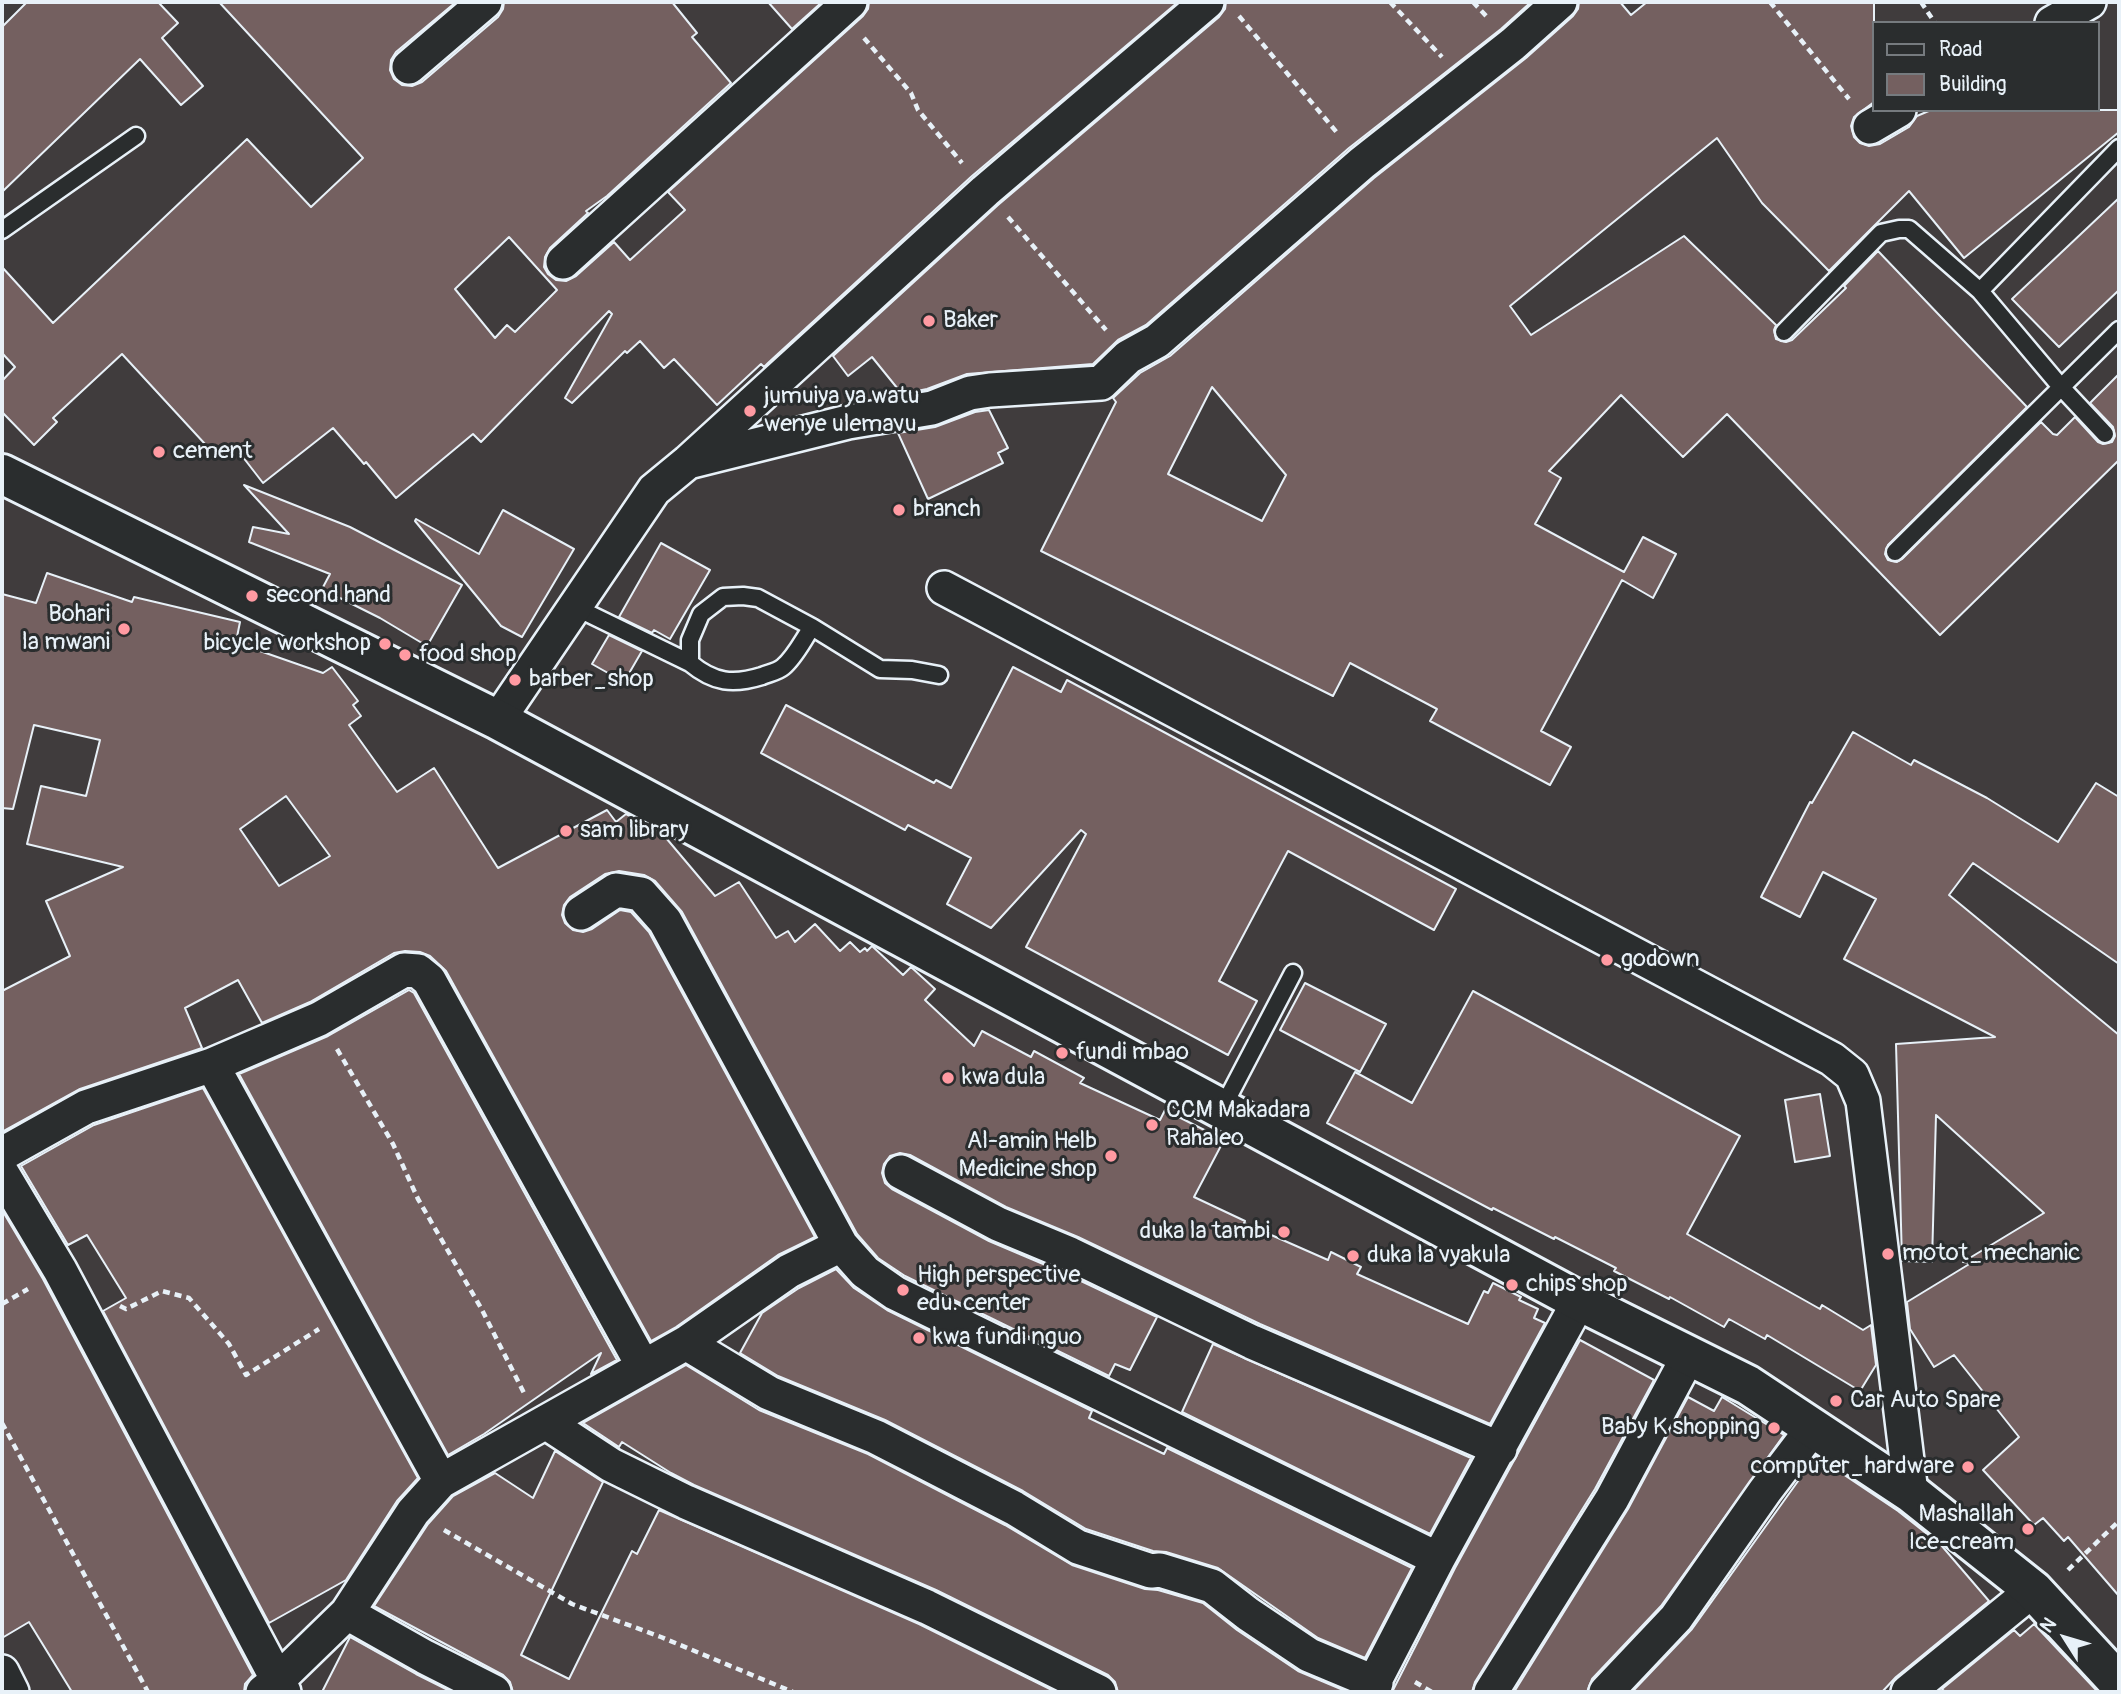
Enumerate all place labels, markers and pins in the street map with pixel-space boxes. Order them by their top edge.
place label: Baker [943,307,998,335]
marker: Baker [921,313,937,329]
place label: jumuiya ya watu wenye ulemavu [764,383,920,439]
marker: jumuiya ya watu wenye ulemavu [742,403,758,419]
place label: cement [173,438,252,466]
marker: cement [151,444,167,460]
place label: branch [913,496,981,524]
marker: branch [891,502,907,518]
place label: second hand [266,582,391,610]
marker: second hand [244,588,260,604]
place label: Bohari la mwani [22,601,110,657]
marker: Bohari la mwani [116,621,132,637]
place label: bicycle workshop [203,630,371,658]
marker: bicycle workshop [377,636,393,652]
place label: food shop [419,641,517,669]
marker: food shop [397,647,413,663]
place label: barber_shop [529,666,654,694]
marker: barber_shop [507,672,523,688]
place label: sam library [580,817,689,845]
marker: sam library [558,823,574,839]
place label: godown [1621,946,1700,974]
marker: godown [1599,952,1615,968]
place label: fundi mbao [1076,1039,1189,1067]
marker: fundi mbao [1054,1045,1070,1061]
place label: kwa dula [962,1064,1045,1092]
marker: kwa dula [940,1070,956,1086]
place label: CCM Makadara Rahaleo [1166,1097,1310,1153]
marker: CCM Makadara Rahaleo [1144,1117,1160,1133]
place label: Al-amin Helb Medicine shop [959,1128,1097,1184]
marker: Al-amin Helb Medicine shop [1103,1148,1119,1164]
place label: duka la tambi [1140,1218,1270,1246]
marker: duka la tambi [1276,1224,1292,1240]
place label: motot_mechanic [1902,1240,2080,1268]
place label: duka la vyakula [1367,1242,1510,1270]
marker: motot_mechanic [1880,1246,1896,1262]
marker: duka la vyakula [1345,1248,1361,1264]
place label: High perspective edu. center [917,1262,1080,1318]
place label: chips shop [1526,1271,1628,1299]
marker: chips shop [1504,1277,1520,1293]
marker: High perspective edu. center [895,1282,911,1298]
place label: kwa fundi nguo [933,1324,1082,1352]
marker: kwa fundi nguo [911,1330,927,1346]
place label: Car Auto Spare [1850,1387,2001,1415]
marker: Car Auto Spare [1828,1393,1844,1409]
place label: Baby K shopping [1601,1414,1760,1442]
marker: Baby K shopping [1766,1420,1782,1436]
place label: computer_hardware [1751,1453,1954,1481]
marker: computer_hardware [1960,1459,1976,1475]
place label: Mashallah Ice-cream [1909,1501,2014,1557]
marker: Mashallah Ice-cream [2020,1521,2036,1537]

